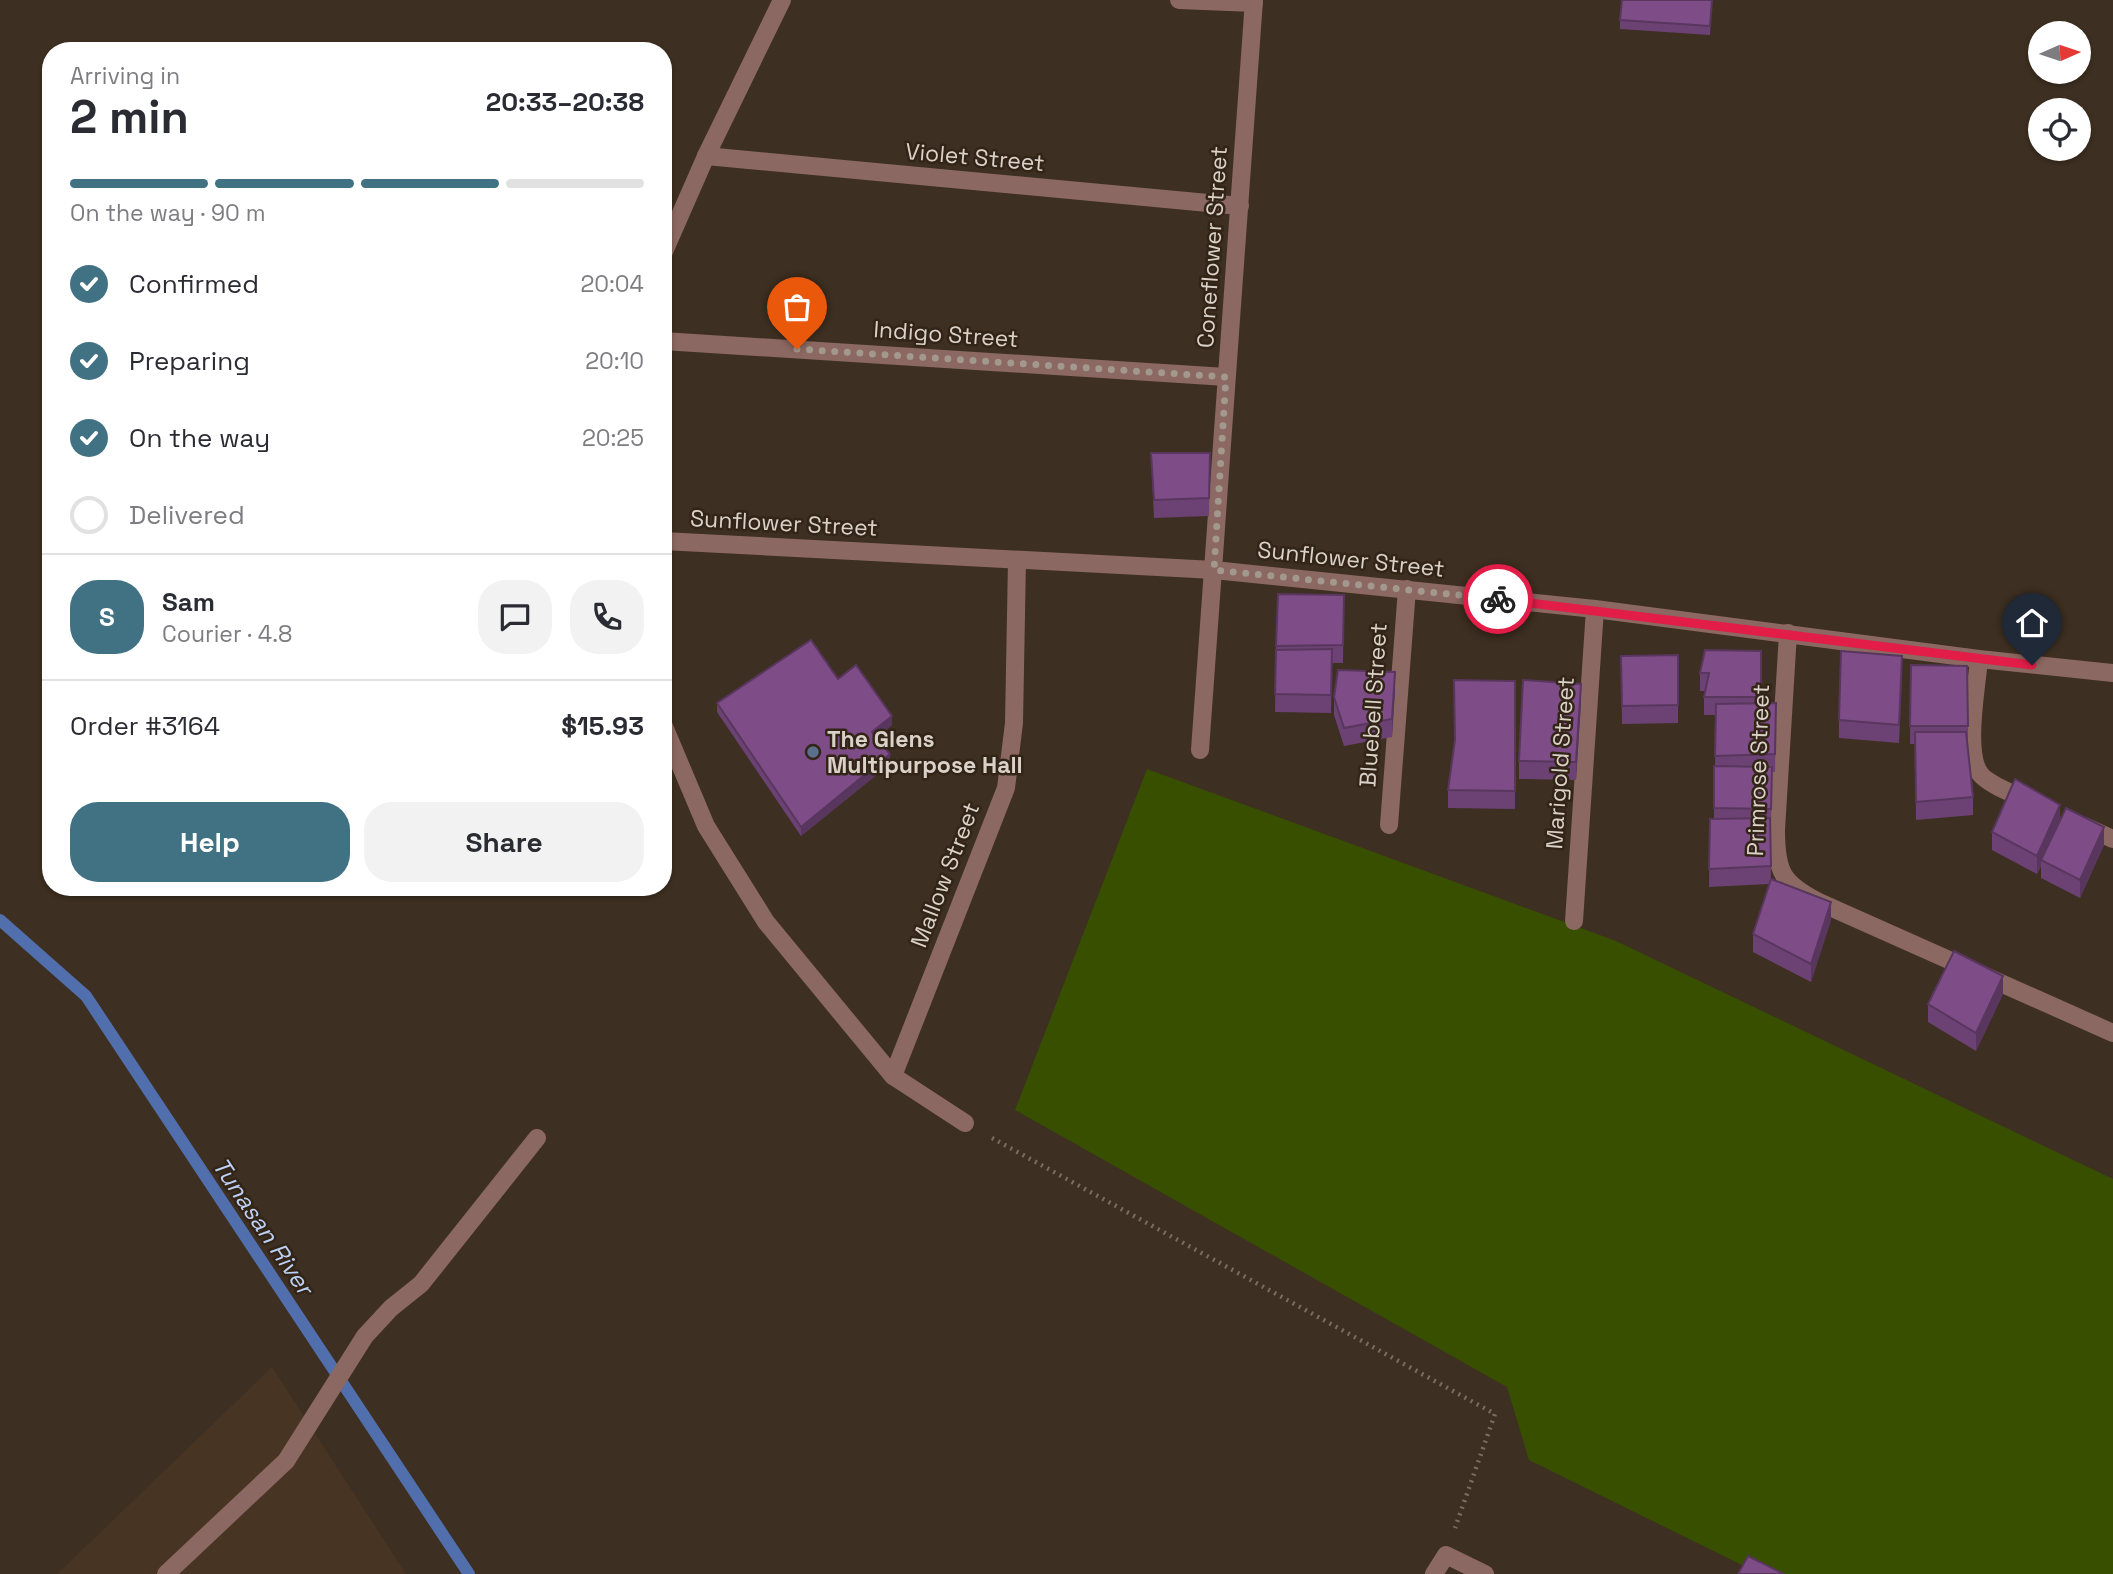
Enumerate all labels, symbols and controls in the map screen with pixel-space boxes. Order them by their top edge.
north arrow [2028,21,2091,84]
map controls [2028,21,2091,161]
text: Arriving in [70,61,180,91]
text: 20:33–20:38 [486,85,644,119]
text: 2 min [70,88,189,146]
button: locate [2028,98,2091,161]
street label: Violet Street [904,136,1046,178]
street label: Coneflower Street [1190,145,1234,349]
text: On the way · 90 m [70,198,265,228]
icon: check [70,265,108,303]
text: Confirmed [129,267,259,301]
text: 20:04 [580,269,644,299]
pin [767,277,827,349]
icon: bag [778,288,816,326]
street label: Indigo Street [872,314,1020,354]
icon: check [70,342,108,380]
text: Preparing [129,344,250,378]
text: 20:10 [585,346,644,376]
icon: check [70,419,108,457]
text: On the way [129,421,270,455]
text: 20:25 [582,423,644,453]
text: Delivered [129,498,245,532]
street label: Sunflower Street [689,503,879,543]
street label: Sunflower Street [1256,534,1446,584]
courier [1463,564,1533,634]
button: chat [478,580,552,654]
button: phone [570,580,644,654]
icon: bike [1479,580,1517,618]
text: Sam [162,585,215,619]
pin [2002,593,2062,665]
text: S [99,600,115,634]
icon: home [2013,604,2051,642]
text: Courier · 4.8 [162,619,292,649]
street label: Bluebell Street [1352,622,1394,788]
street label: Marigold Street [1539,676,1581,850]
street label: Primrose Street [1740,683,1776,857]
text: Order #3164 [70,709,220,743]
text: $15.93 [561,709,644,743]
place label: The Glens Multipurpose Hall [827,724,1023,780]
marker: The Glens Multipurpose Hall [805,744,821,760]
street label: Mallow Street [904,798,986,952]
button: Help [70,802,350,882]
button: Share [364,802,644,882]
water label: Tunasan River [206,1151,322,1303]

